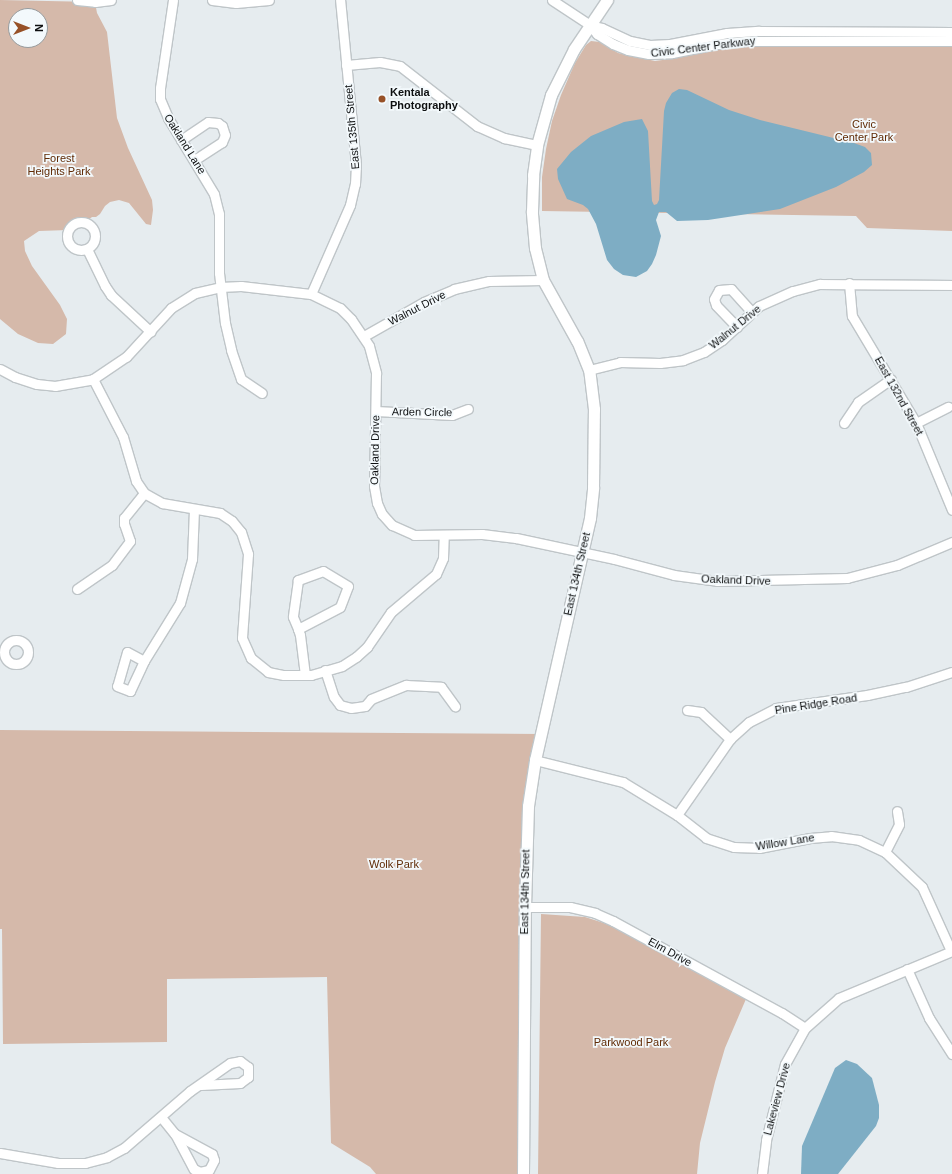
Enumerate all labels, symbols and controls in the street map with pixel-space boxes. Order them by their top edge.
north arrow [8,8,48,48]
text: N [33,24,45,32]
street label: Civic Center Parkway [650,34,756,60]
street label: East 135th Street [342,84,362,170]
place label: Kentala Photography [390,86,458,112]
marker: Kentala Photography [377,94,387,104]
street label: Oakland Lane [161,111,209,177]
park label: Civic Center Park [835,118,893,144]
park label: Forest Heights Park [28,152,90,178]
street label: Walnut Drive [386,288,448,328]
street label: Walnut Drive [707,302,763,352]
street label: East 132nd Street [872,354,926,438]
street label: Arden Circle [392,405,452,419]
street label: Oakland Drive [368,415,382,485]
street label: East 134th Street [561,531,593,617]
street label: Oakland Drive [701,572,771,588]
street label: Pine Ridge Road [774,691,858,717]
street label: Willow Lane [755,831,815,853]
street label: East 134th Street [518,849,532,935]
park label: Wolk Park [369,857,419,871]
street label: Elm Drive [646,935,694,969]
park label: Parkwood Park [594,1035,668,1049]
street label: Lakeview Drive [761,1061,793,1137]

